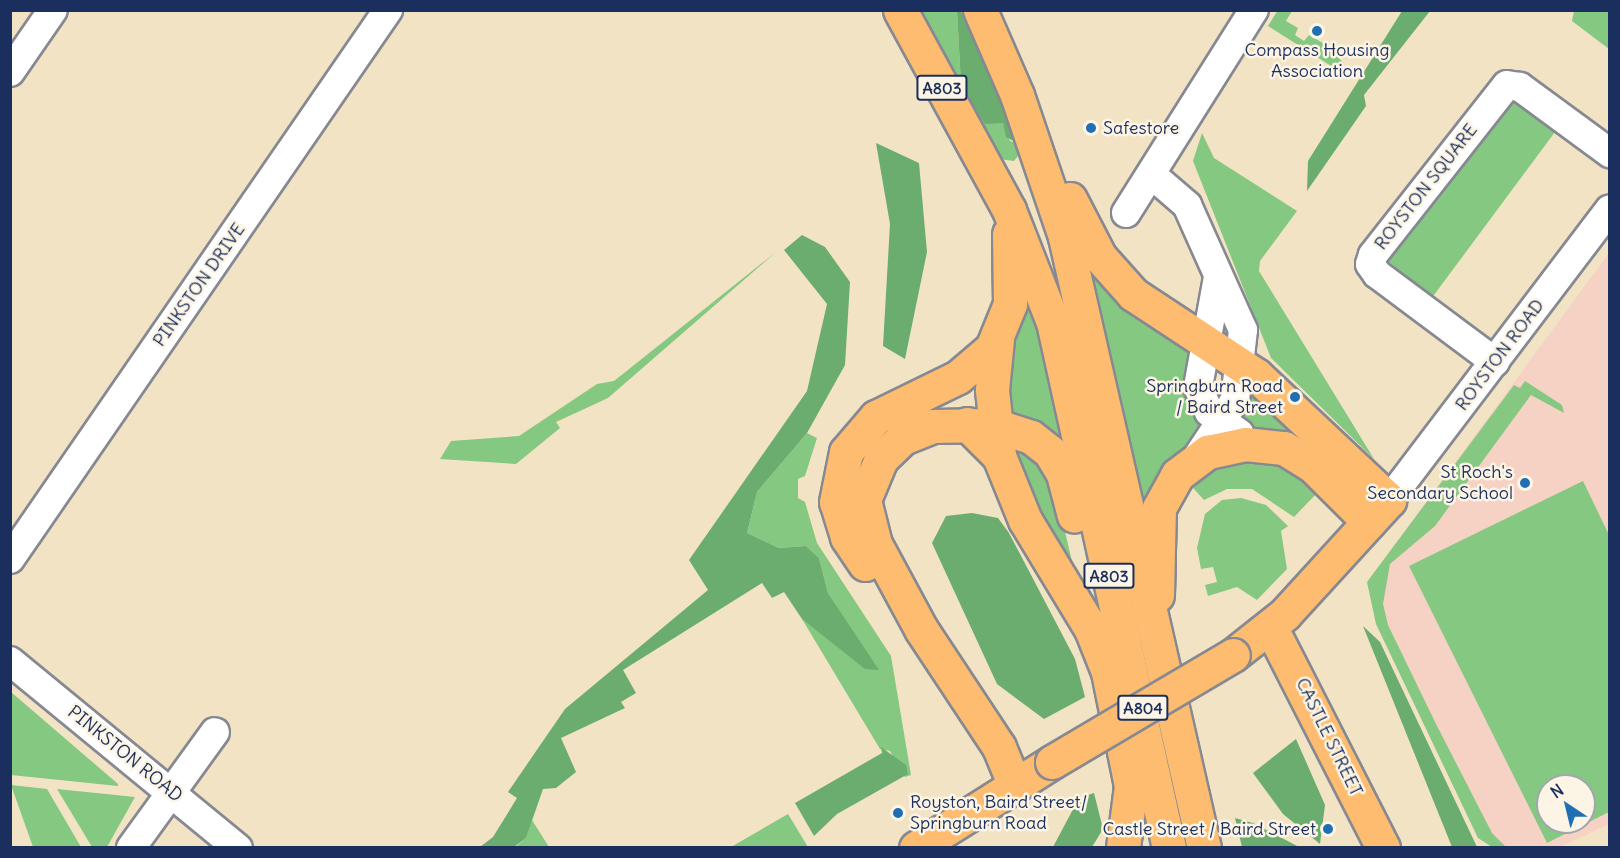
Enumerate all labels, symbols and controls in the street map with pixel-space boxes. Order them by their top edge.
marker: Compass Housing Association [1310,24,1324,38]
place label: Compass Housing Association [1244,40,1390,82]
road number: A803 [915,75,969,101]
place label: Safestore [1103,117,1179,139]
street label: ROYSTON SQUARE [1370,120,1482,254]
marker: Safestore [1084,121,1098,135]
street label: PINKSTON DRIVE [148,219,250,351]
street label: ROYSTON ROAD [1451,295,1549,415]
place label: Springburn Road / Baird Street [1146,376,1283,418]
marker: Springburn Road / Baird Street [1288,390,1302,404]
place label: St Roch's Secondary School [1367,462,1513,504]
marker: St Roch's Secondary School [1518,476,1532,490]
road number: A803 [1082,563,1136,589]
street label: CASTLE STREET [1291,674,1367,800]
road number: A804 [1116,695,1170,721]
street label: PINKSTON ROAD [63,701,187,807]
north arrow [1536,774,1596,834]
text: N [1547,780,1567,802]
place label: Royston, Baird Street/ Springburn Road [910,792,1087,834]
marker: Royston, Baird Street/ Springburn Road [891,806,905,820]
place label: Castle Street / Baird Street [1102,818,1316,840]
marker: Castle Street / Baird Street [1321,822,1335,836]

